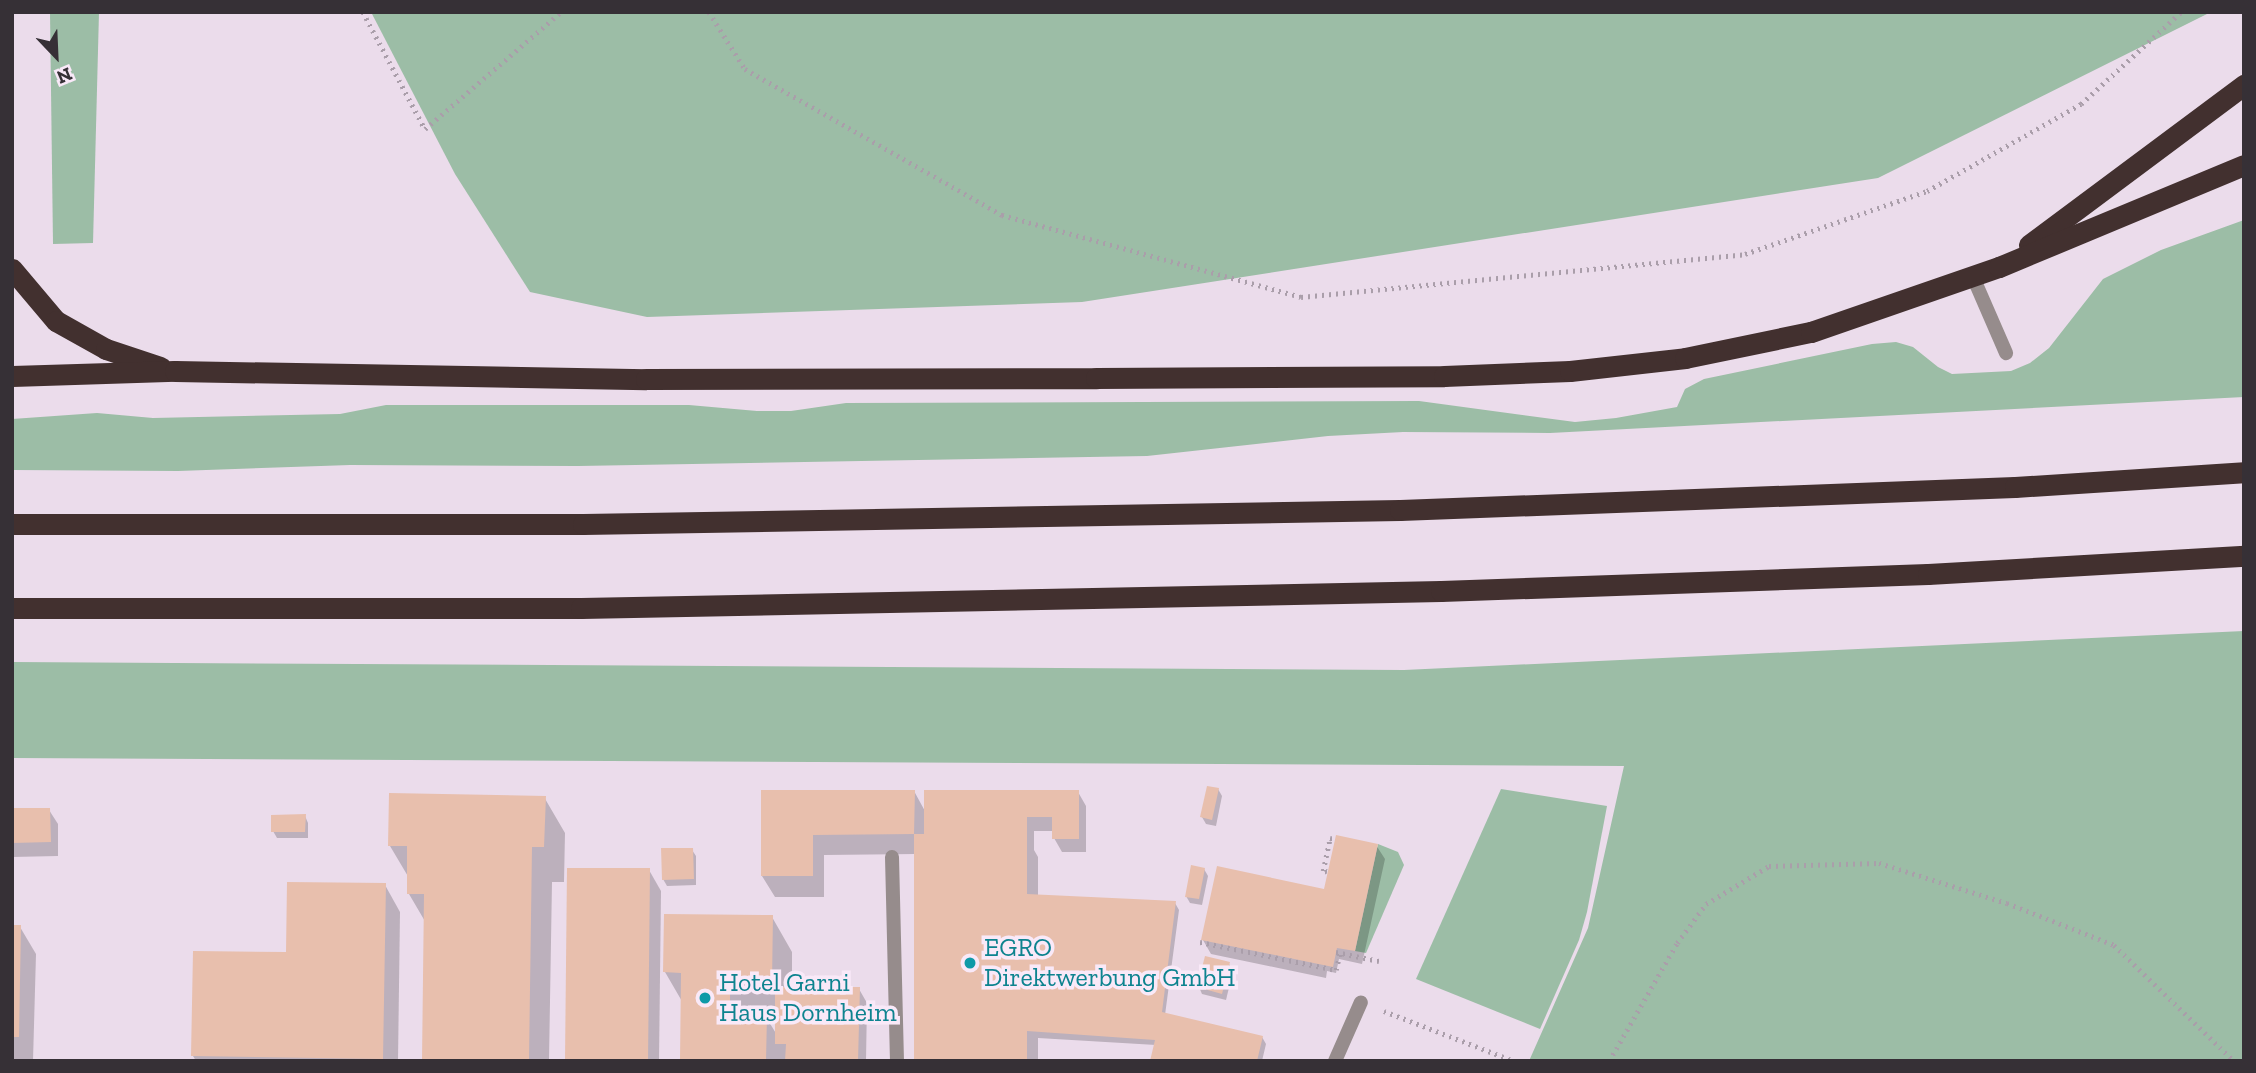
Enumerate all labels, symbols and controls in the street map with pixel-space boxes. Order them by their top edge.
north arrow [21,21,91,91]
text: N [53,62,76,89]
place label: EGRO Direktwerbung GmbH [984,932,1236,993]
marker: EGRO Direktwerbung GmbH [962,955,978,971]
place label: Hotel Garni Haus Dornheim [719,967,897,1028]
marker: Hotel Garni Haus Dornheim [697,990,713,1006]

